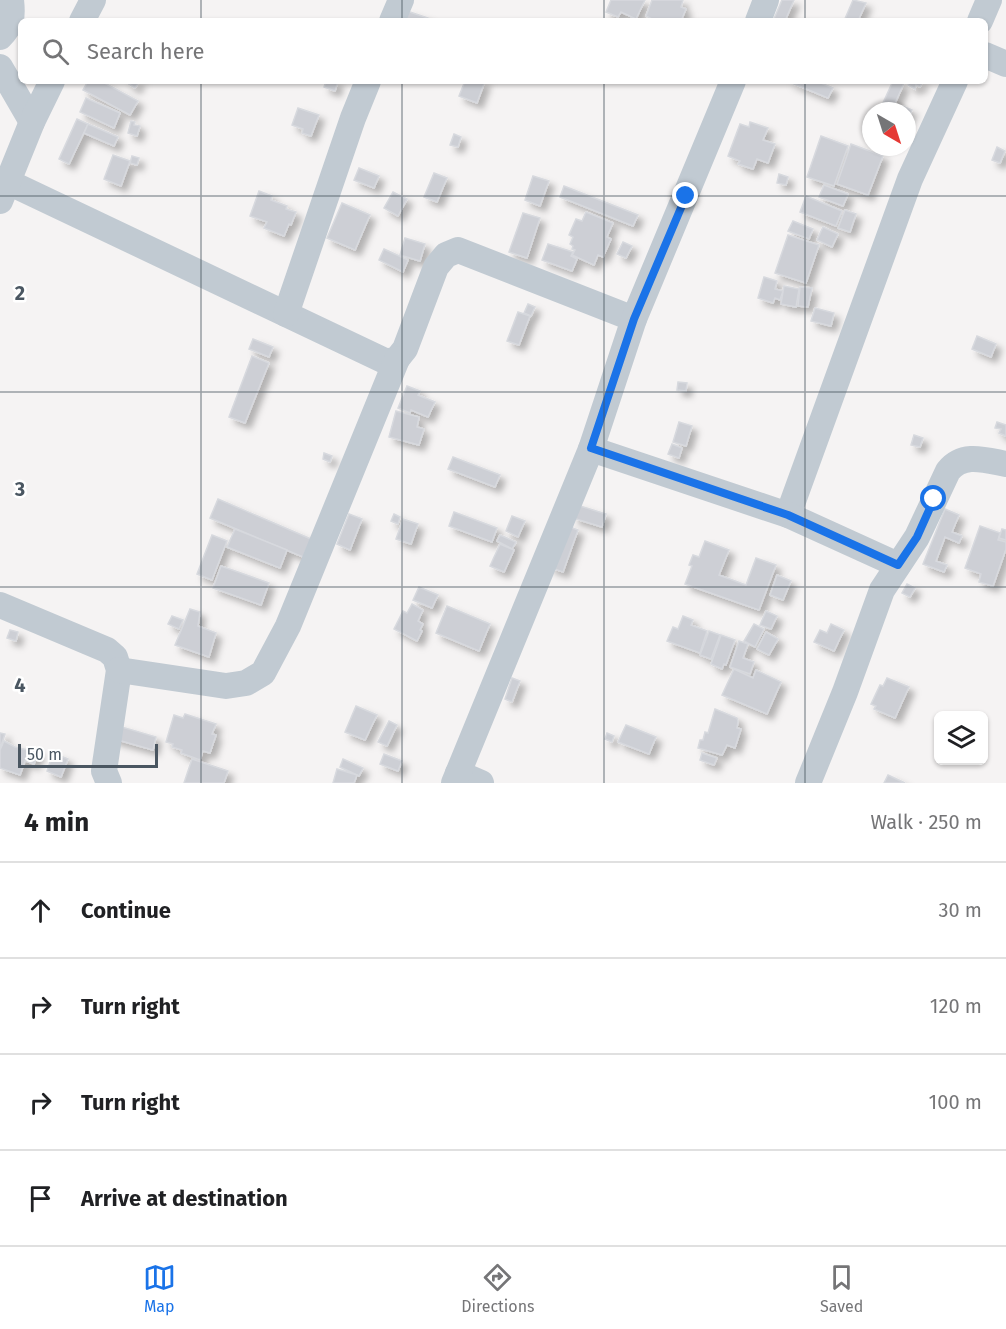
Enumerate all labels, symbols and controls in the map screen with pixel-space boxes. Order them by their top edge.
search box [18,18,988,84]
icon: search [39,35,72,68]
text: Search here [87,38,205,65]
north arrow [862,102,916,156]
route end [672,182,698,208]
text: 2 [15,281,25,305]
text: 3 [14,477,25,501]
route start [920,485,946,511]
text: 4 [14,673,26,697]
map controls [934,711,988,765]
button: layers [934,711,988,765]
scale bar [18,741,158,768]
text: 50 m [27,745,62,764]
text: 4 min [24,807,89,838]
text: Walk · 250 m [870,810,982,834]
icon: ahead [24,894,57,927]
text: Continue [81,897,171,924]
text: 30 m [938,898,982,922]
icon: right [24,990,57,1023]
text: Turn right [81,993,180,1020]
text: 120 m [930,994,982,1018]
icon: right [24,1086,57,1119]
text: Turn right [81,1089,180,1116]
text: 100 m [929,1090,982,1114]
icon: arrive [24,1182,57,1215]
text: Arrive at destination [81,1185,288,1212]
tab: Map [143,1261,176,1316]
tab: Directions [461,1261,535,1316]
tab: Saved [820,1261,863,1316]

